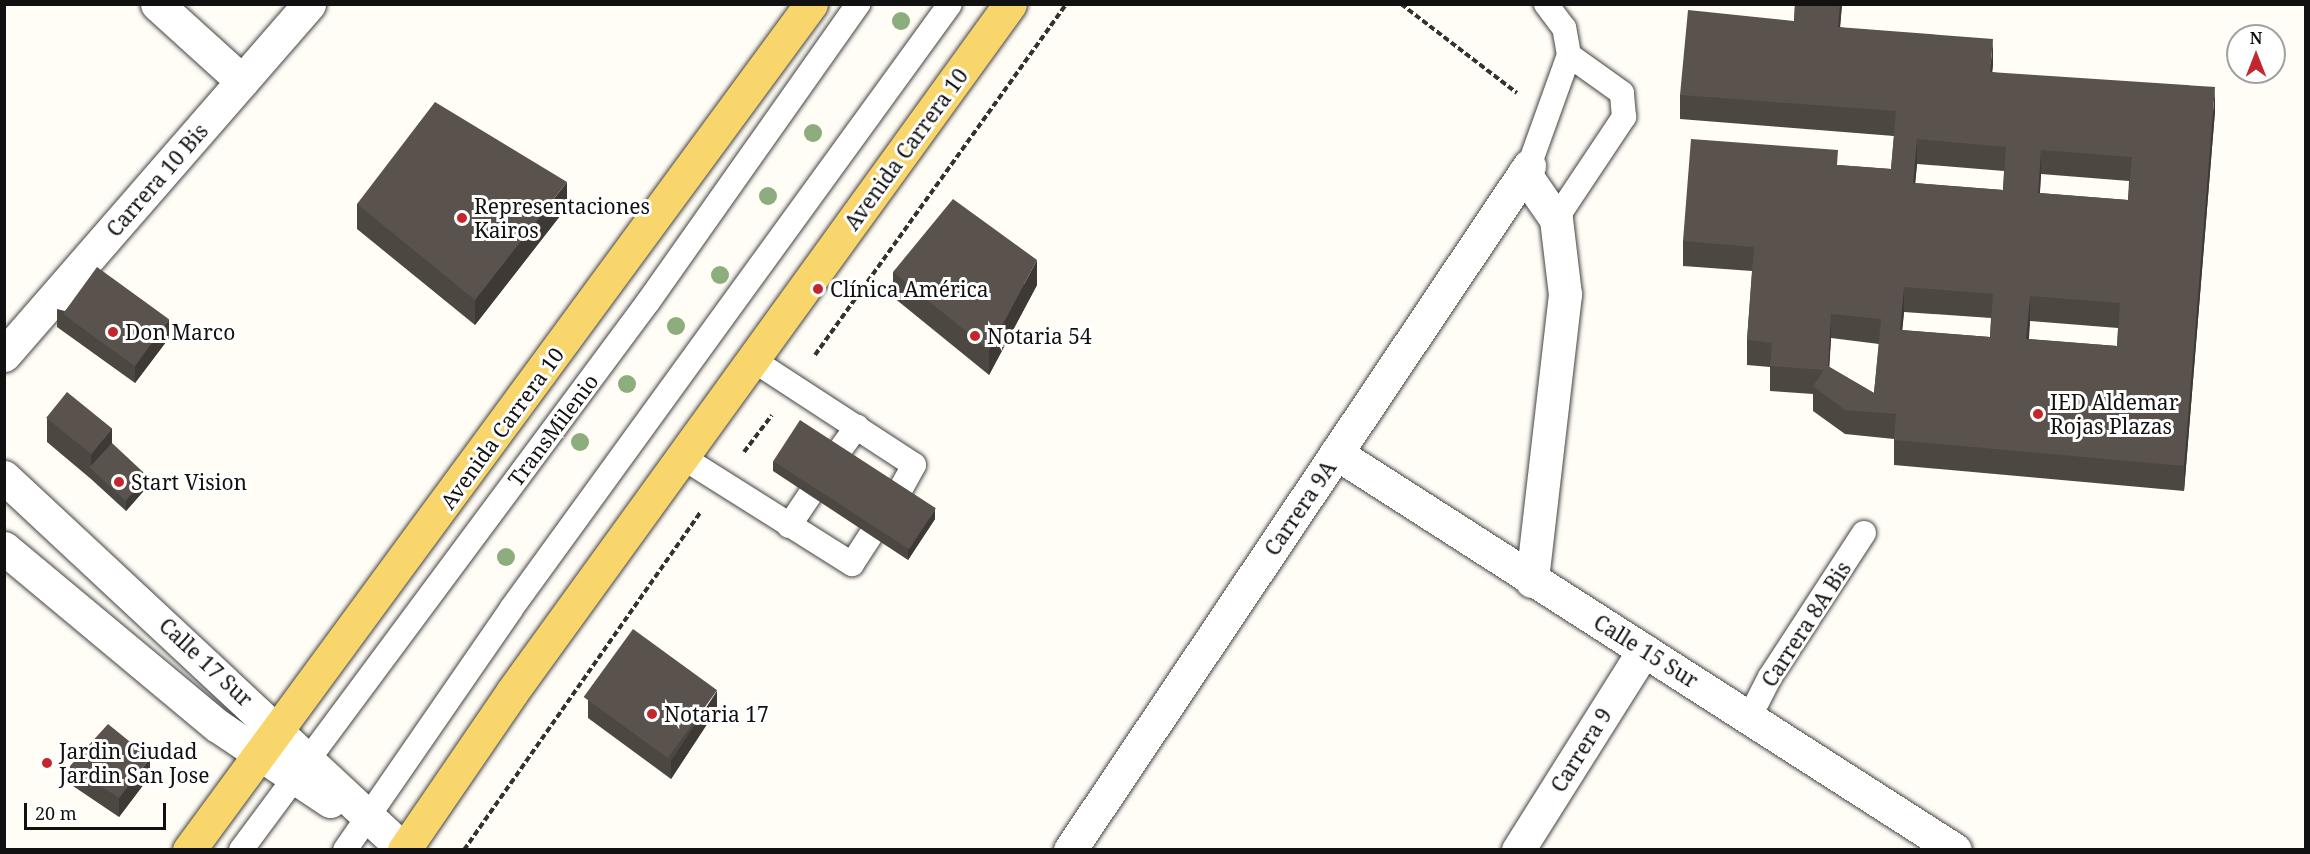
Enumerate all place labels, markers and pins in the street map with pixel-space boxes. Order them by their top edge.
place label: Representaciones Kairos [474,193,650,243]
marker: Representaciones Kairos [455,211,469,225]
place label: Clínica América [830,276,989,302]
marker: Clínica América [811,282,825,296]
place label: Don Marco [125,319,235,345]
place label: Notaria 54 [987,323,1092,349]
marker: Don Marco [106,325,120,339]
marker: Notaria 54 [968,329,982,343]
place label: IED Aldemar Rojas Plazas [2050,389,2179,439]
marker: IED Aldemar Rojas Plazas [2031,407,2045,421]
place label: Start Vision [131,469,247,495]
marker: Start Vision [112,475,126,489]
place label: Notaria 17 [664,701,769,727]
marker: Notaria 17 [645,707,659,721]
place label: Jardin Ciudad Jardin San Jose [59,738,209,788]
marker: Jardin Ciudad Jardin San Jose [40,756,54,770]

